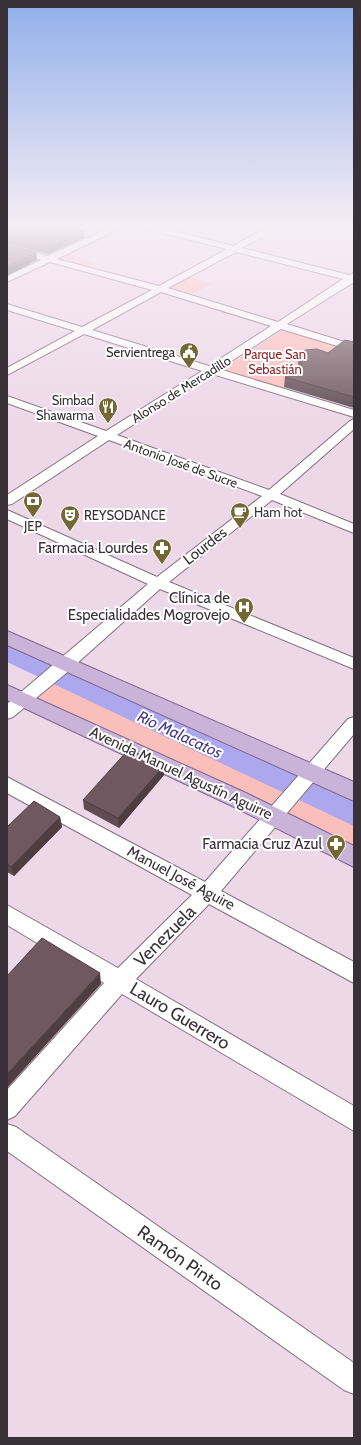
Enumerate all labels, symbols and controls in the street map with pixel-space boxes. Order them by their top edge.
public building icon: Servientrega [178,341,200,369]
place label: Servientrega [106,344,176,360]
park label: Parque San Sebastián [244,346,306,377]
street label: Alonso de Mercadillo [128,352,234,426]
place label: Simbad Shawarma [36,392,95,423]
restaurant icon: Simbad Shawarma [97,396,119,424]
street label: Antonio José de Sucre [122,435,240,491]
bank icon: JEP [22,490,44,518]
cafe icon: Ham hot [229,501,251,529]
theatre icon: REYSODANCE [59,504,81,532]
place label: Ham hot [254,504,303,520]
place label: REYSODANCE [84,507,166,523]
place label: JEP [23,518,43,534]
street label: Lourdes [180,523,230,569]
pharmacy icon: Farmacia Lourdes [151,537,173,565]
place label: Farmacia Lourdes [38,539,148,557]
place label: Clínica de Especialidades Mogrovejo [68,589,230,624]
hospital icon: Clínica de Especialidades Mogrovejo [233,596,255,624]
water label: Rio Malacatos [134,707,225,762]
street label: Avenida Manuel Agustín Aguirre [87,723,275,823]
pharmacy icon: Farmacia Cruz Azul [325,833,347,861]
place label: Farmacia Cruz Azul [202,835,322,853]
street label: Manuel José Aguire [124,842,238,914]
street label: Venezuela [129,900,201,972]
street label: Lauro Guerrero [126,978,234,1055]
street label: Ramón Pinto [133,1221,227,1295]

